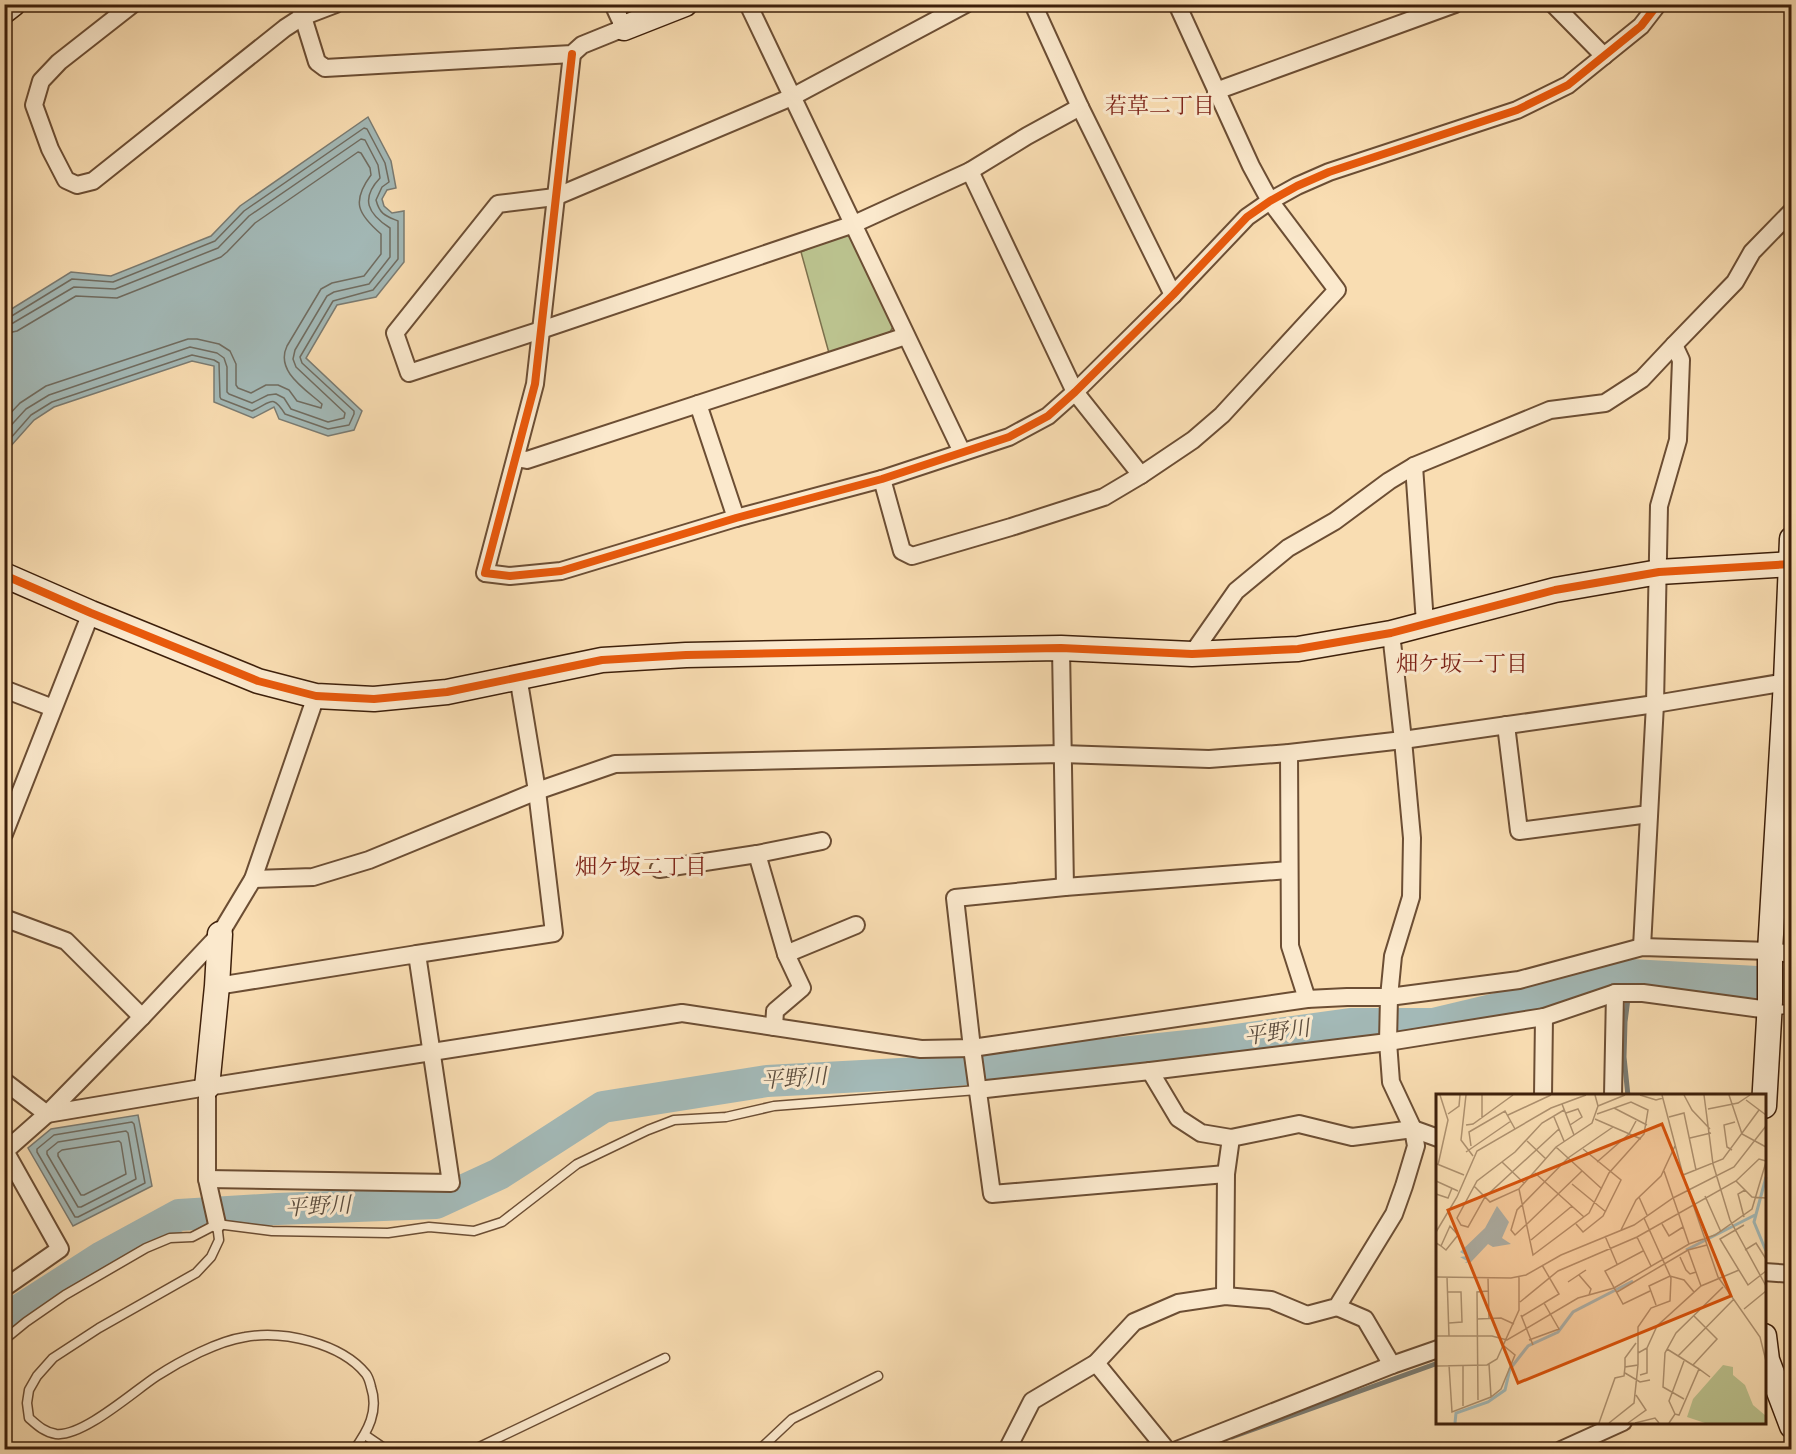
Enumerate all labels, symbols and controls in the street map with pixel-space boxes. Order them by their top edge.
district label: 若草二丁目 [1105,92,1215,123]
district label: 畑ケ坂一丁目 [1396,650,1528,681]
district label: 畑ケ坂二丁目 [575,853,707,884]
water label: 平野川 [1242,1014,1314,1054]
water label: 平野川 [760,1062,830,1098]
inset map [1436,1094,1766,1424]
water label: 平野川 [284,1191,354,1225]

